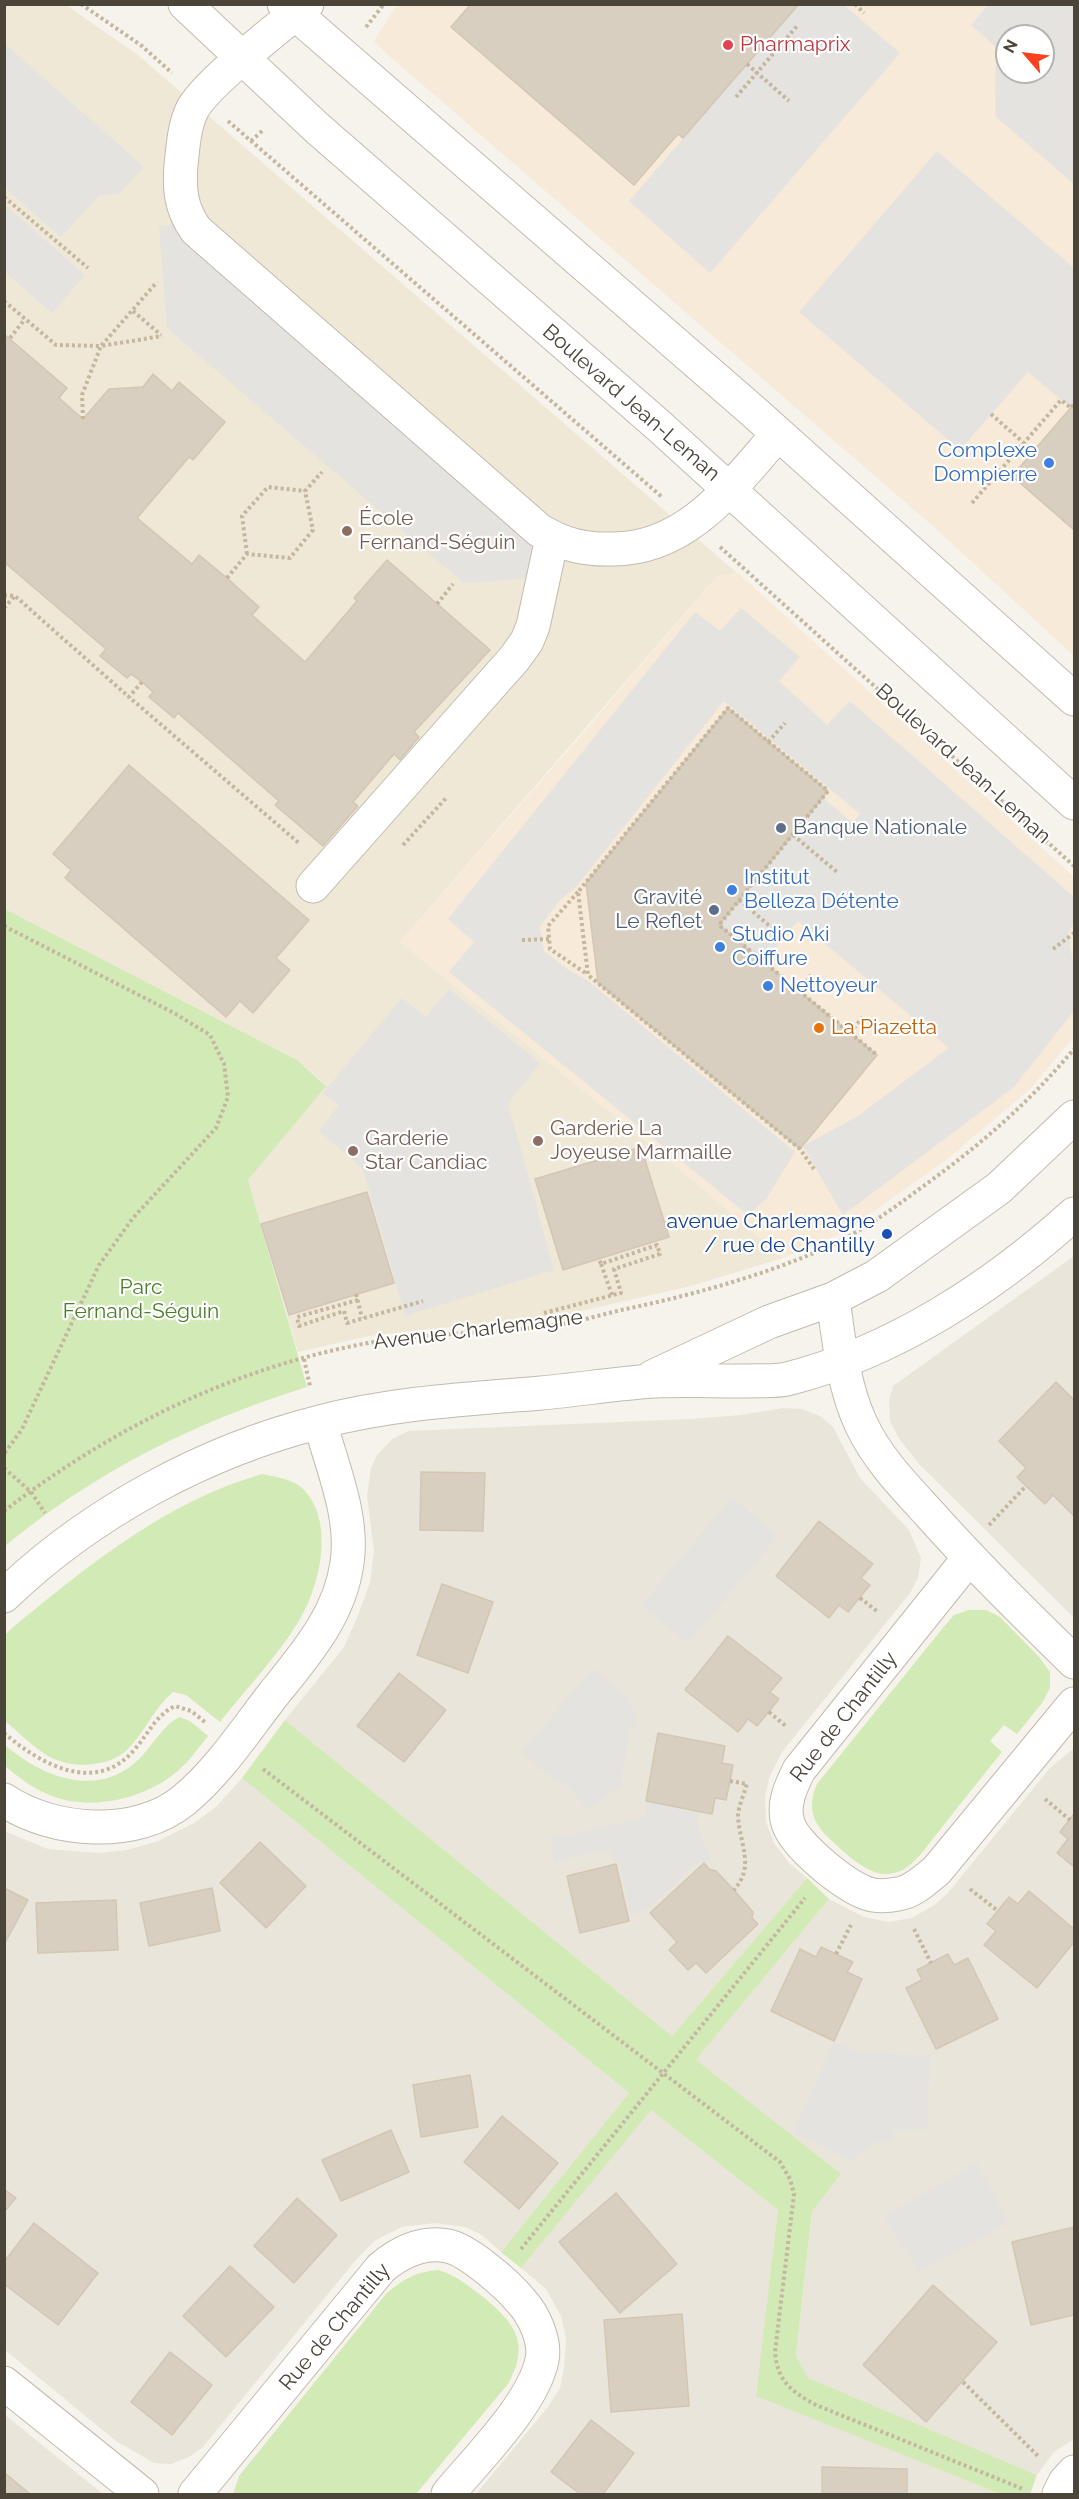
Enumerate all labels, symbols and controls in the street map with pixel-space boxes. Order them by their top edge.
north arrow [995,24,1055,84]
place label: Pharmaprix [740,32,850,58]
text: N [999,36,1022,56]
marker: Pharmaprix [721,38,735,52]
street label: Boulevard Jean-Leman [537,319,725,487]
place label: Complexe Dompierre [934,438,1037,488]
marker: Complexe Dompierre [1042,456,1056,470]
place label: École Fernand-Séguin [359,506,516,556]
marker: École Fernand-Séguin [340,524,354,538]
street label: Boulevard Jean-Leman [870,679,1056,849]
place label: Banque Nationale [793,815,967,841]
marker: Banque Nationale [774,821,788,835]
place label: Institut Belleza Détente [744,865,899,915]
marker: Institut Belleza Détente [725,883,739,897]
place label: Gravité Le Reflet [615,885,702,935]
marker: Gravité Le Reflet [707,903,721,917]
place label: Studio Aki Coiffure [732,922,829,972]
marker: Studio Aki Coiffure [713,940,727,954]
place label: Nettoyeur [780,973,877,999]
marker: Nettoyeur [761,979,775,993]
place label: La Piazetta [831,1015,937,1041]
marker: La Piazetta [812,1021,826,1035]
place label: Garderie La Joyeuse Marmaille [550,1116,732,1166]
place label: Garderie Star Candiac [365,1126,487,1176]
marker: Garderie La Joyeuse Marmaille [531,1134,545,1148]
marker: Garderie Star Candiac [346,1144,360,1158]
place label: avenue Charlemagne / rue de Chantilly [667,1209,875,1259]
marker: avenue Charlemagne / rue de Chantilly [880,1227,894,1241]
park label: Parc Fernand-Séguin [63,1275,219,1325]
street label: Avenue Charlemagne [372,1305,584,1355]
street label: Rue de Chantilly [785,1647,903,1787]
street label: Rue de Chantilly [274,2258,396,2396]

